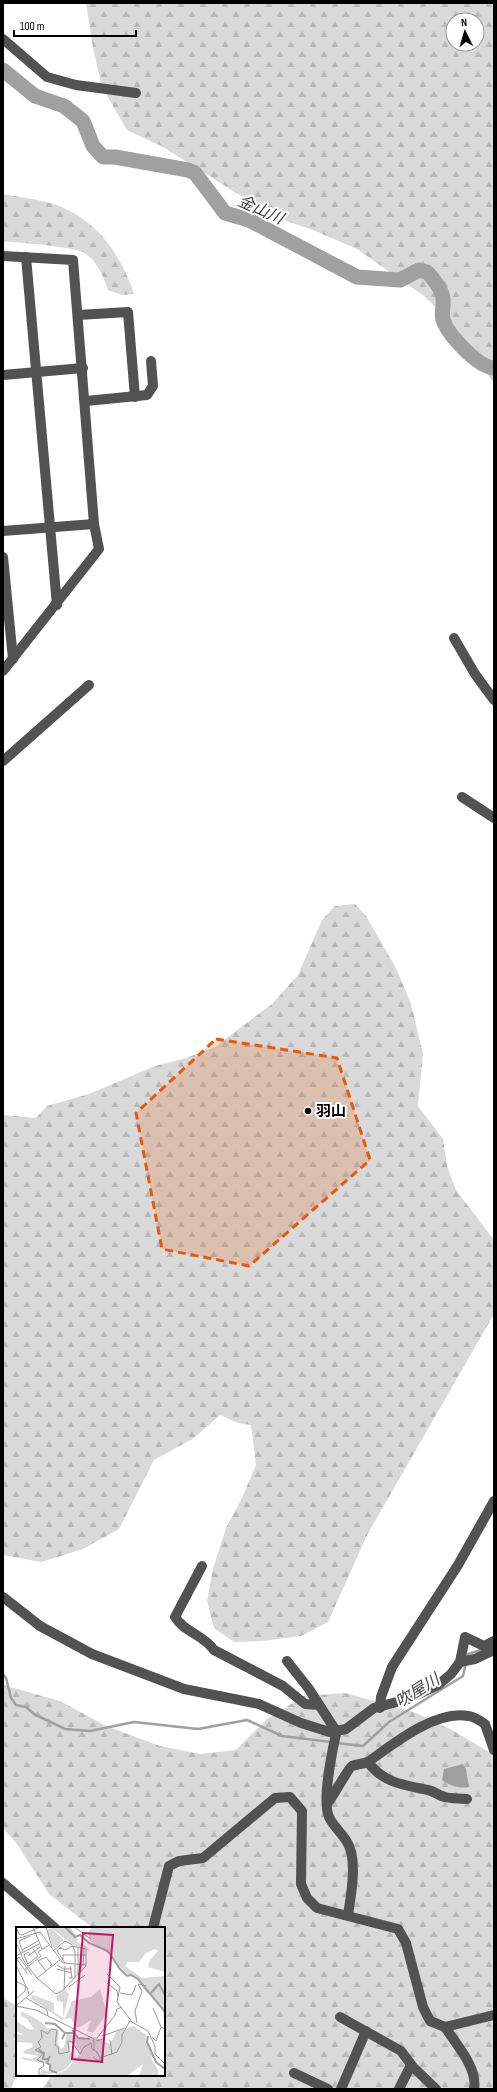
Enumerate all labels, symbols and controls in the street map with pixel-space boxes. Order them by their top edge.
scale bar [14,12,136,38]
north arrow [445,12,485,52]
text: N [461,16,468,29]
text: 100 m [20,19,45,34]
water label: 金山川 [235,192,288,230]
place label: 羽山 [316,1102,346,1121]
marker: 羽山 [303,1106,313,1116]
water label: 吹屋川 [392,1669,445,1712]
inset map [16,1927,165,2076]

